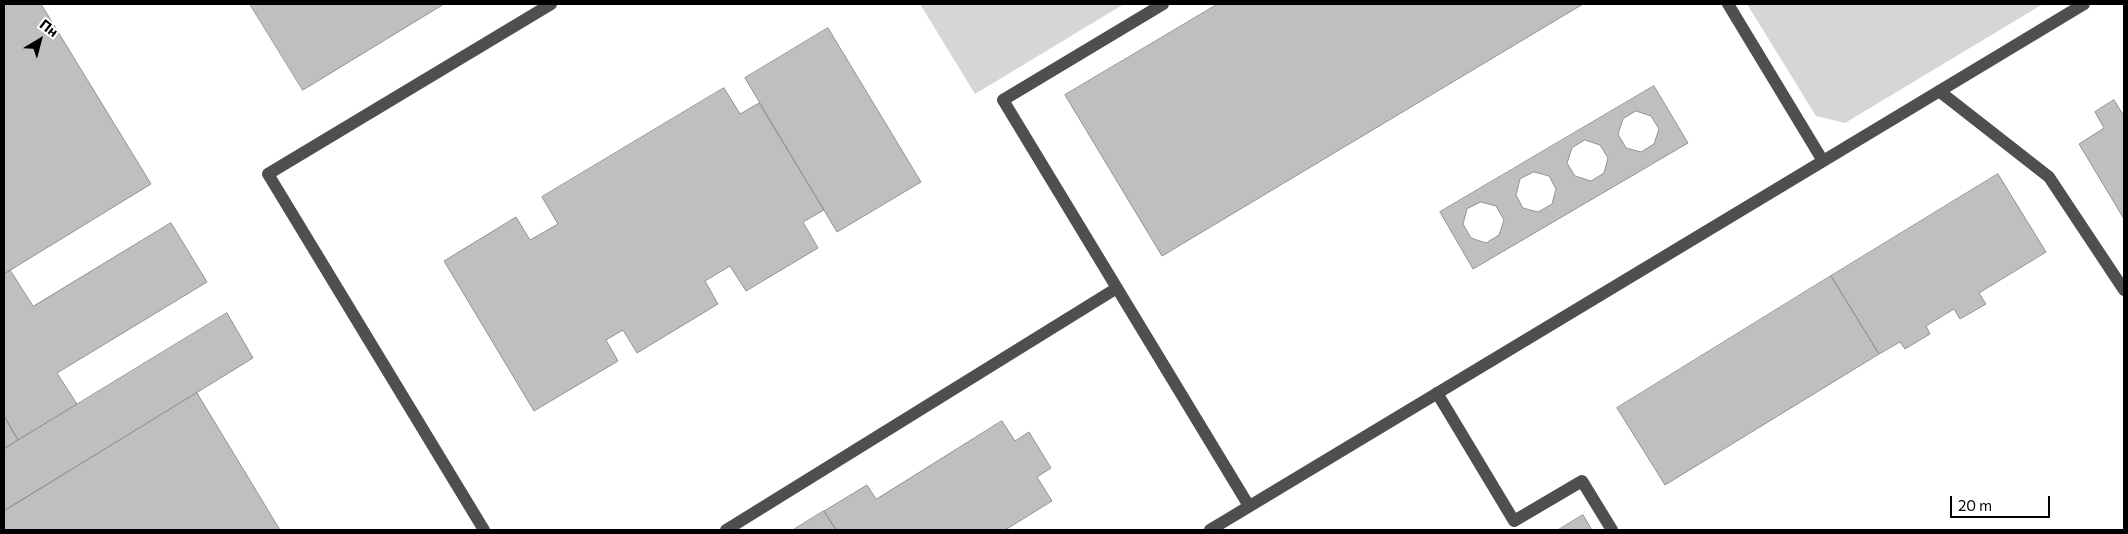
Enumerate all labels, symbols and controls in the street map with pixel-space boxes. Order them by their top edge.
north arrow [15,15,65,65]
text: Пн [37,15,62,40]
scale bar [1953,486,2053,518]
text: 20 m [1958,496,1992,514]

